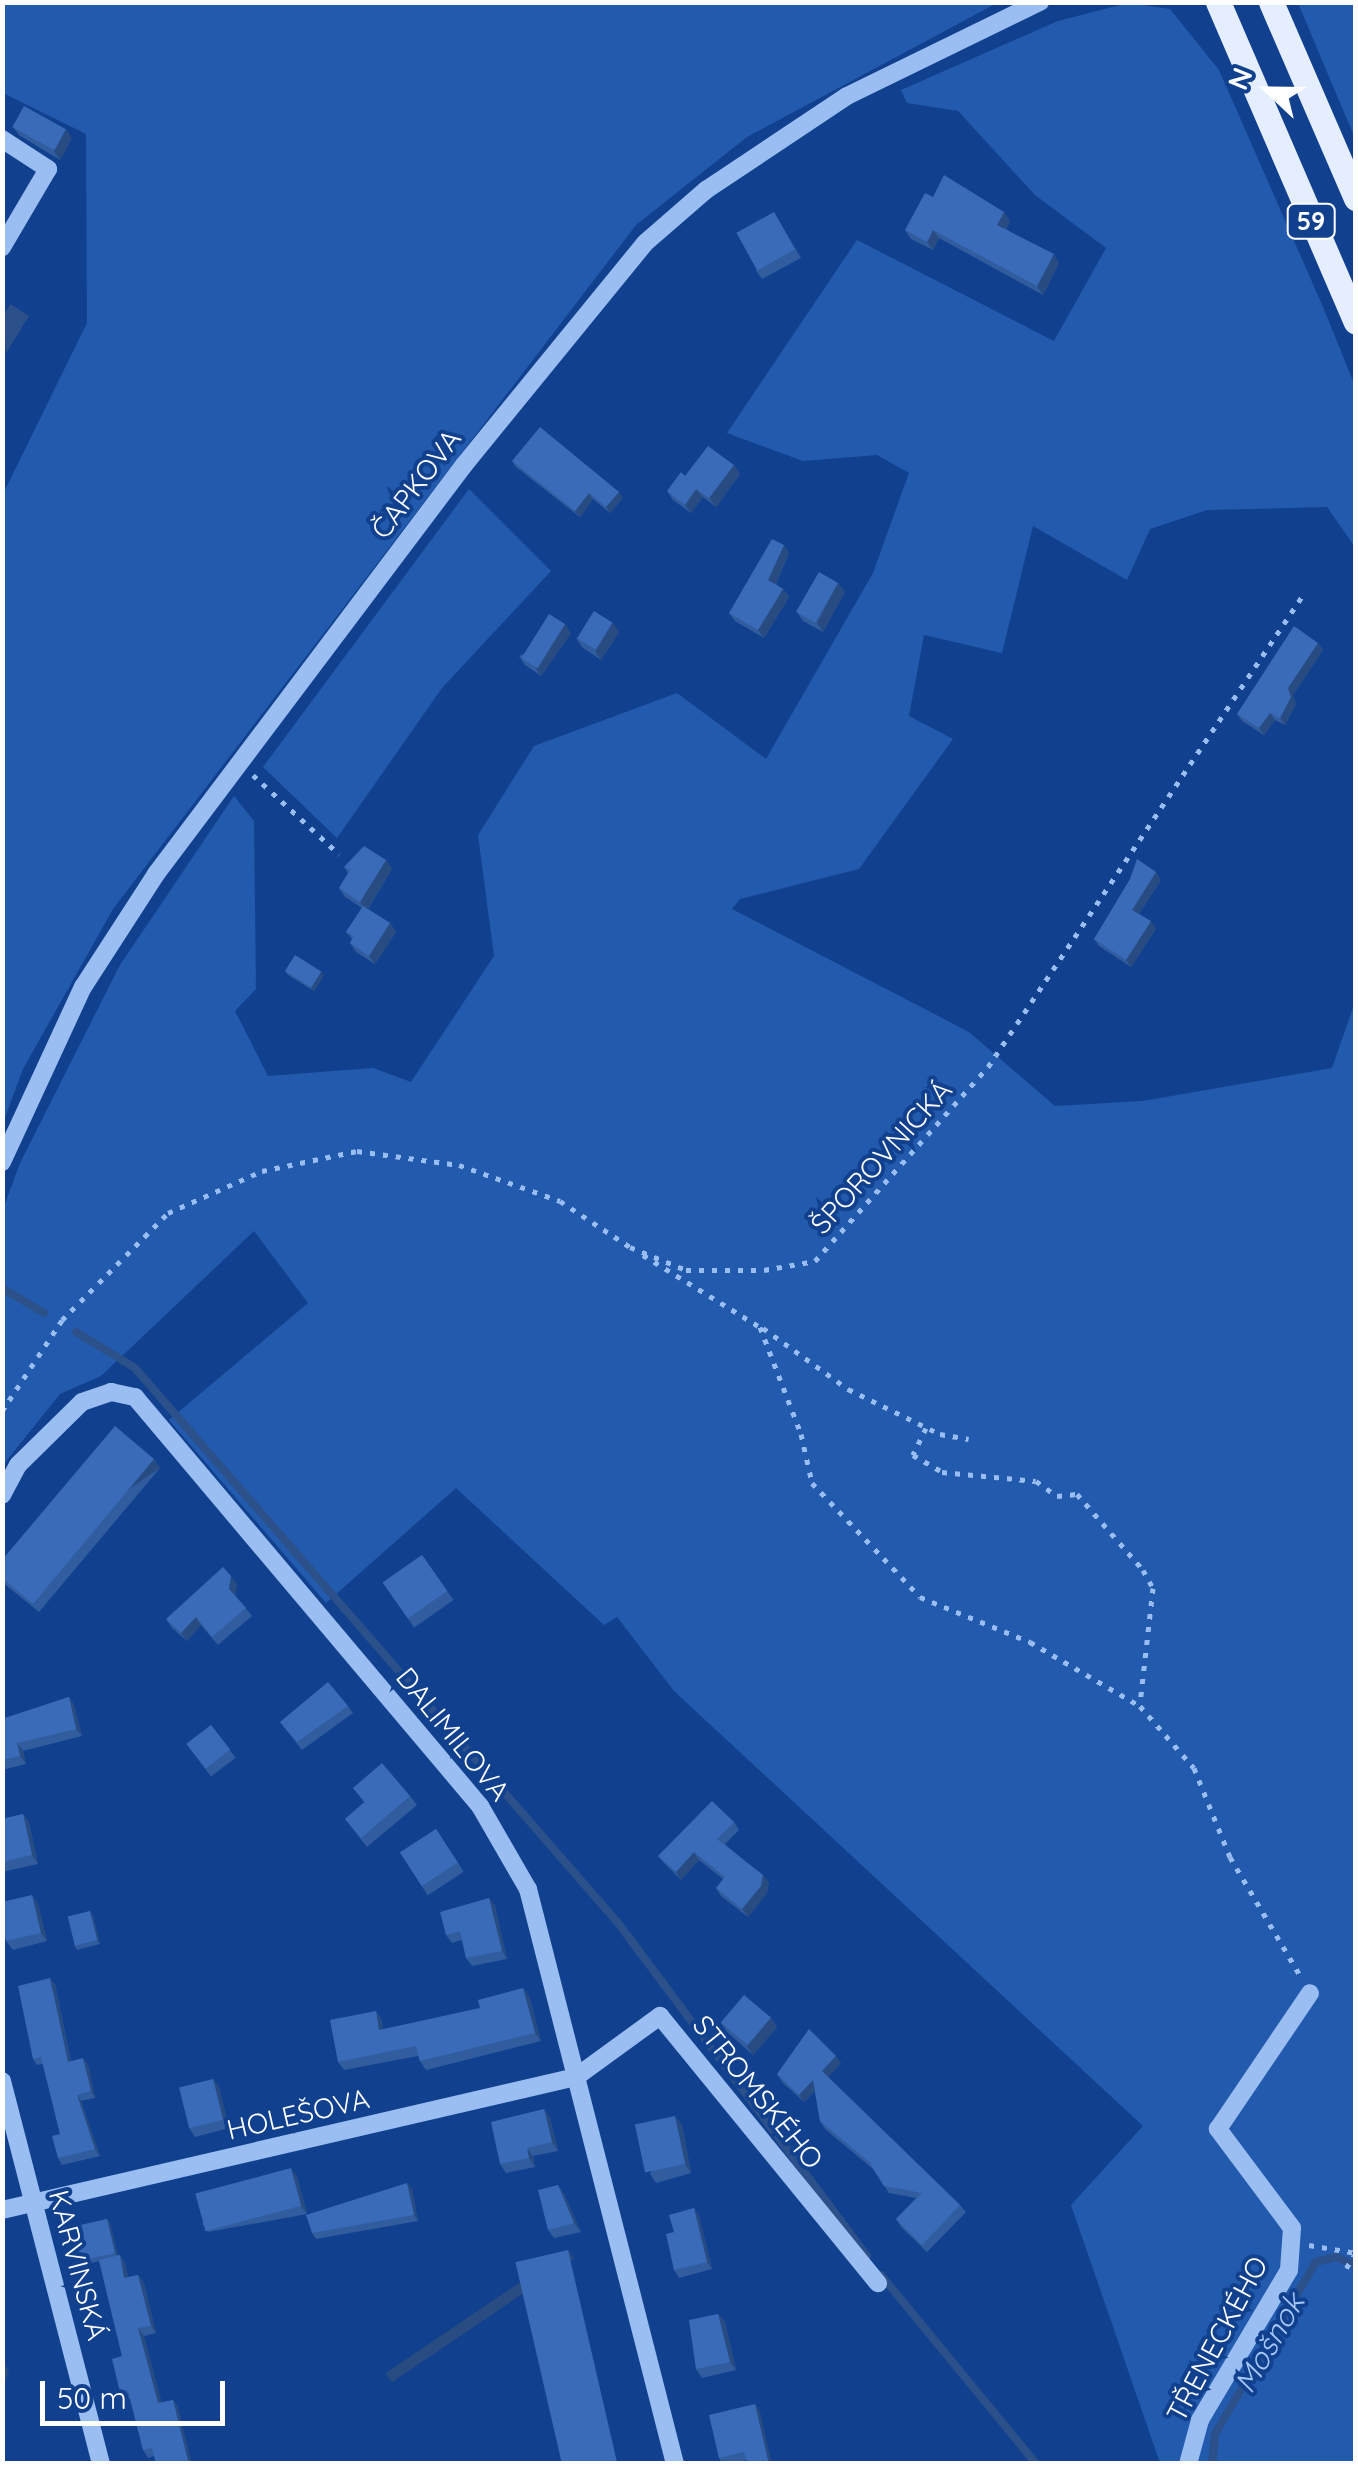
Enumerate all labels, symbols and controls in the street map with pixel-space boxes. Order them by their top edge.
north arrow [1218,40,1318,140]
text: N [1220,62,1260,95]
road number: 59 [1286,201,1336,241]
street label: ČAPKOVA [364,423,468,545]
street label: ŠPOROVNICKÁ [803,1073,959,1241]
street label: DALIMILOVA [389,1661,517,1807]
street label: STROMSKÉHO [686,2008,830,2176]
street label: HOLEŠOVA [224,2081,372,2147]
street label: KARVINSKÁ [42,2186,114,2344]
street label: TŘENECKÉHO [1159,2251,1275,2427]
water label: Mošnok [1226,2287,1312,2399]
scale bar [45,2361,230,2423]
text: 50 m [57,2379,127,2417]

